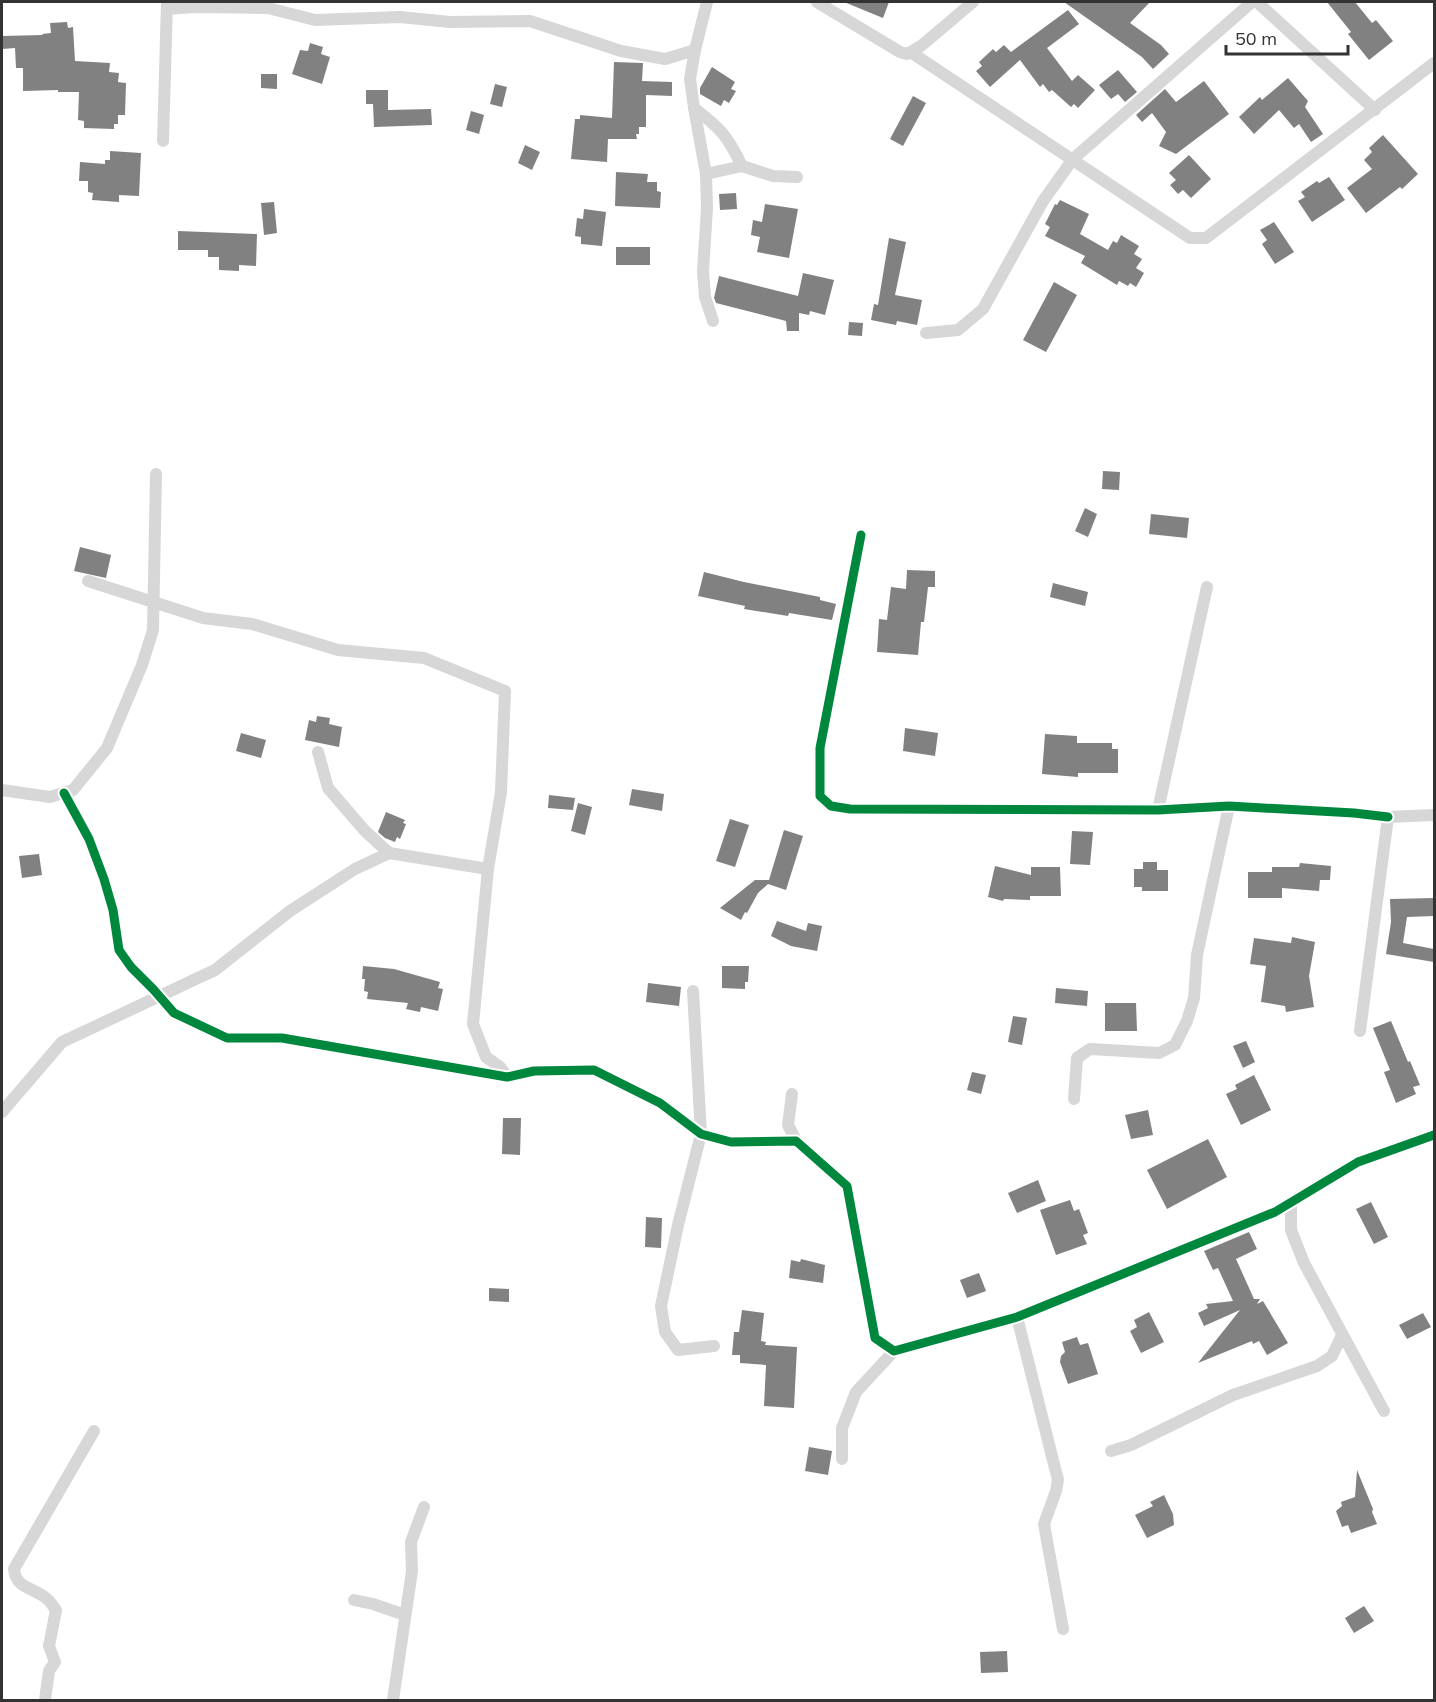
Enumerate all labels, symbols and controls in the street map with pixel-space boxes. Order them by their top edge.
scale bar [1226,18,1348,56]
text: 50 m [1235,27,1277,50]

